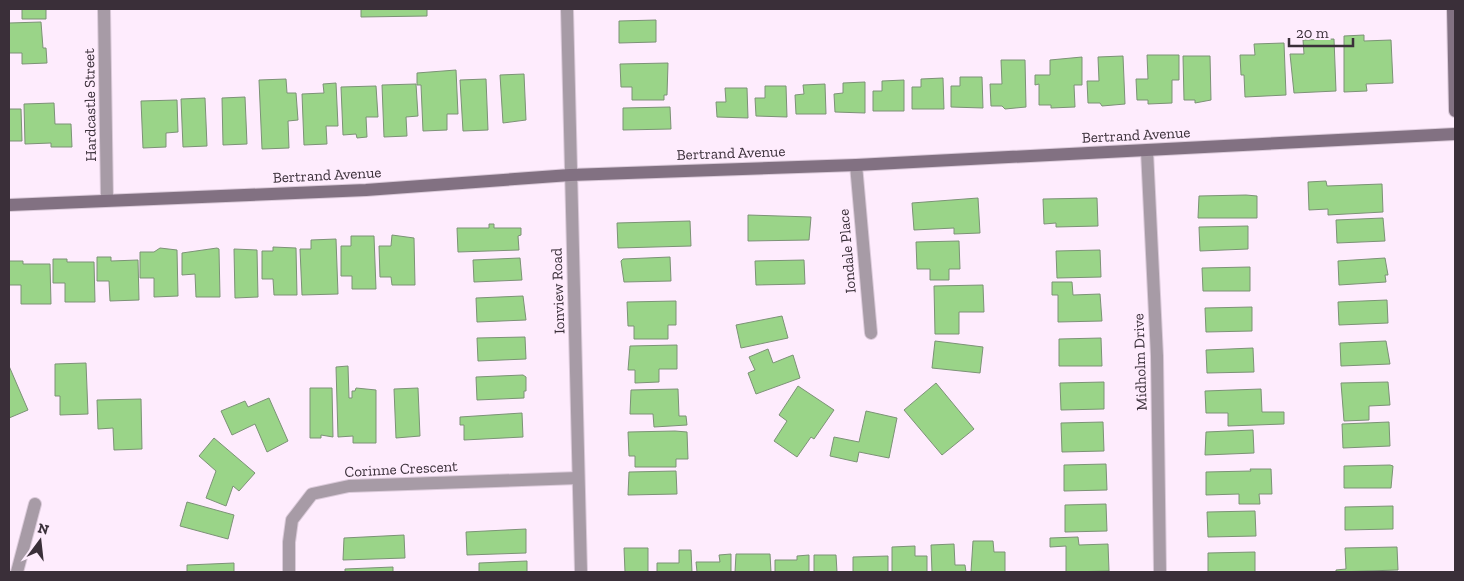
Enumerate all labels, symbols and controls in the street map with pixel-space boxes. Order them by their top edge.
scale bar [1289,15,1353,47]
text: 20 m [1296,24,1329,42]
street label: Hardcastle Street [80,48,100,162]
street label: Bertrand Avenue [1081,123,1191,147]
street label: Bertrand Avenue [676,142,786,164]
street label: Bertrand Avenue [272,163,382,187]
street label: Iondale Place [834,208,860,294]
street label: Ionview Road [547,247,568,334]
street label: Midholm Drive [1129,313,1151,411]
street label: Corinne Crescent [344,457,458,481]
north arrow [15,516,65,566]
text: N [36,519,51,539]

